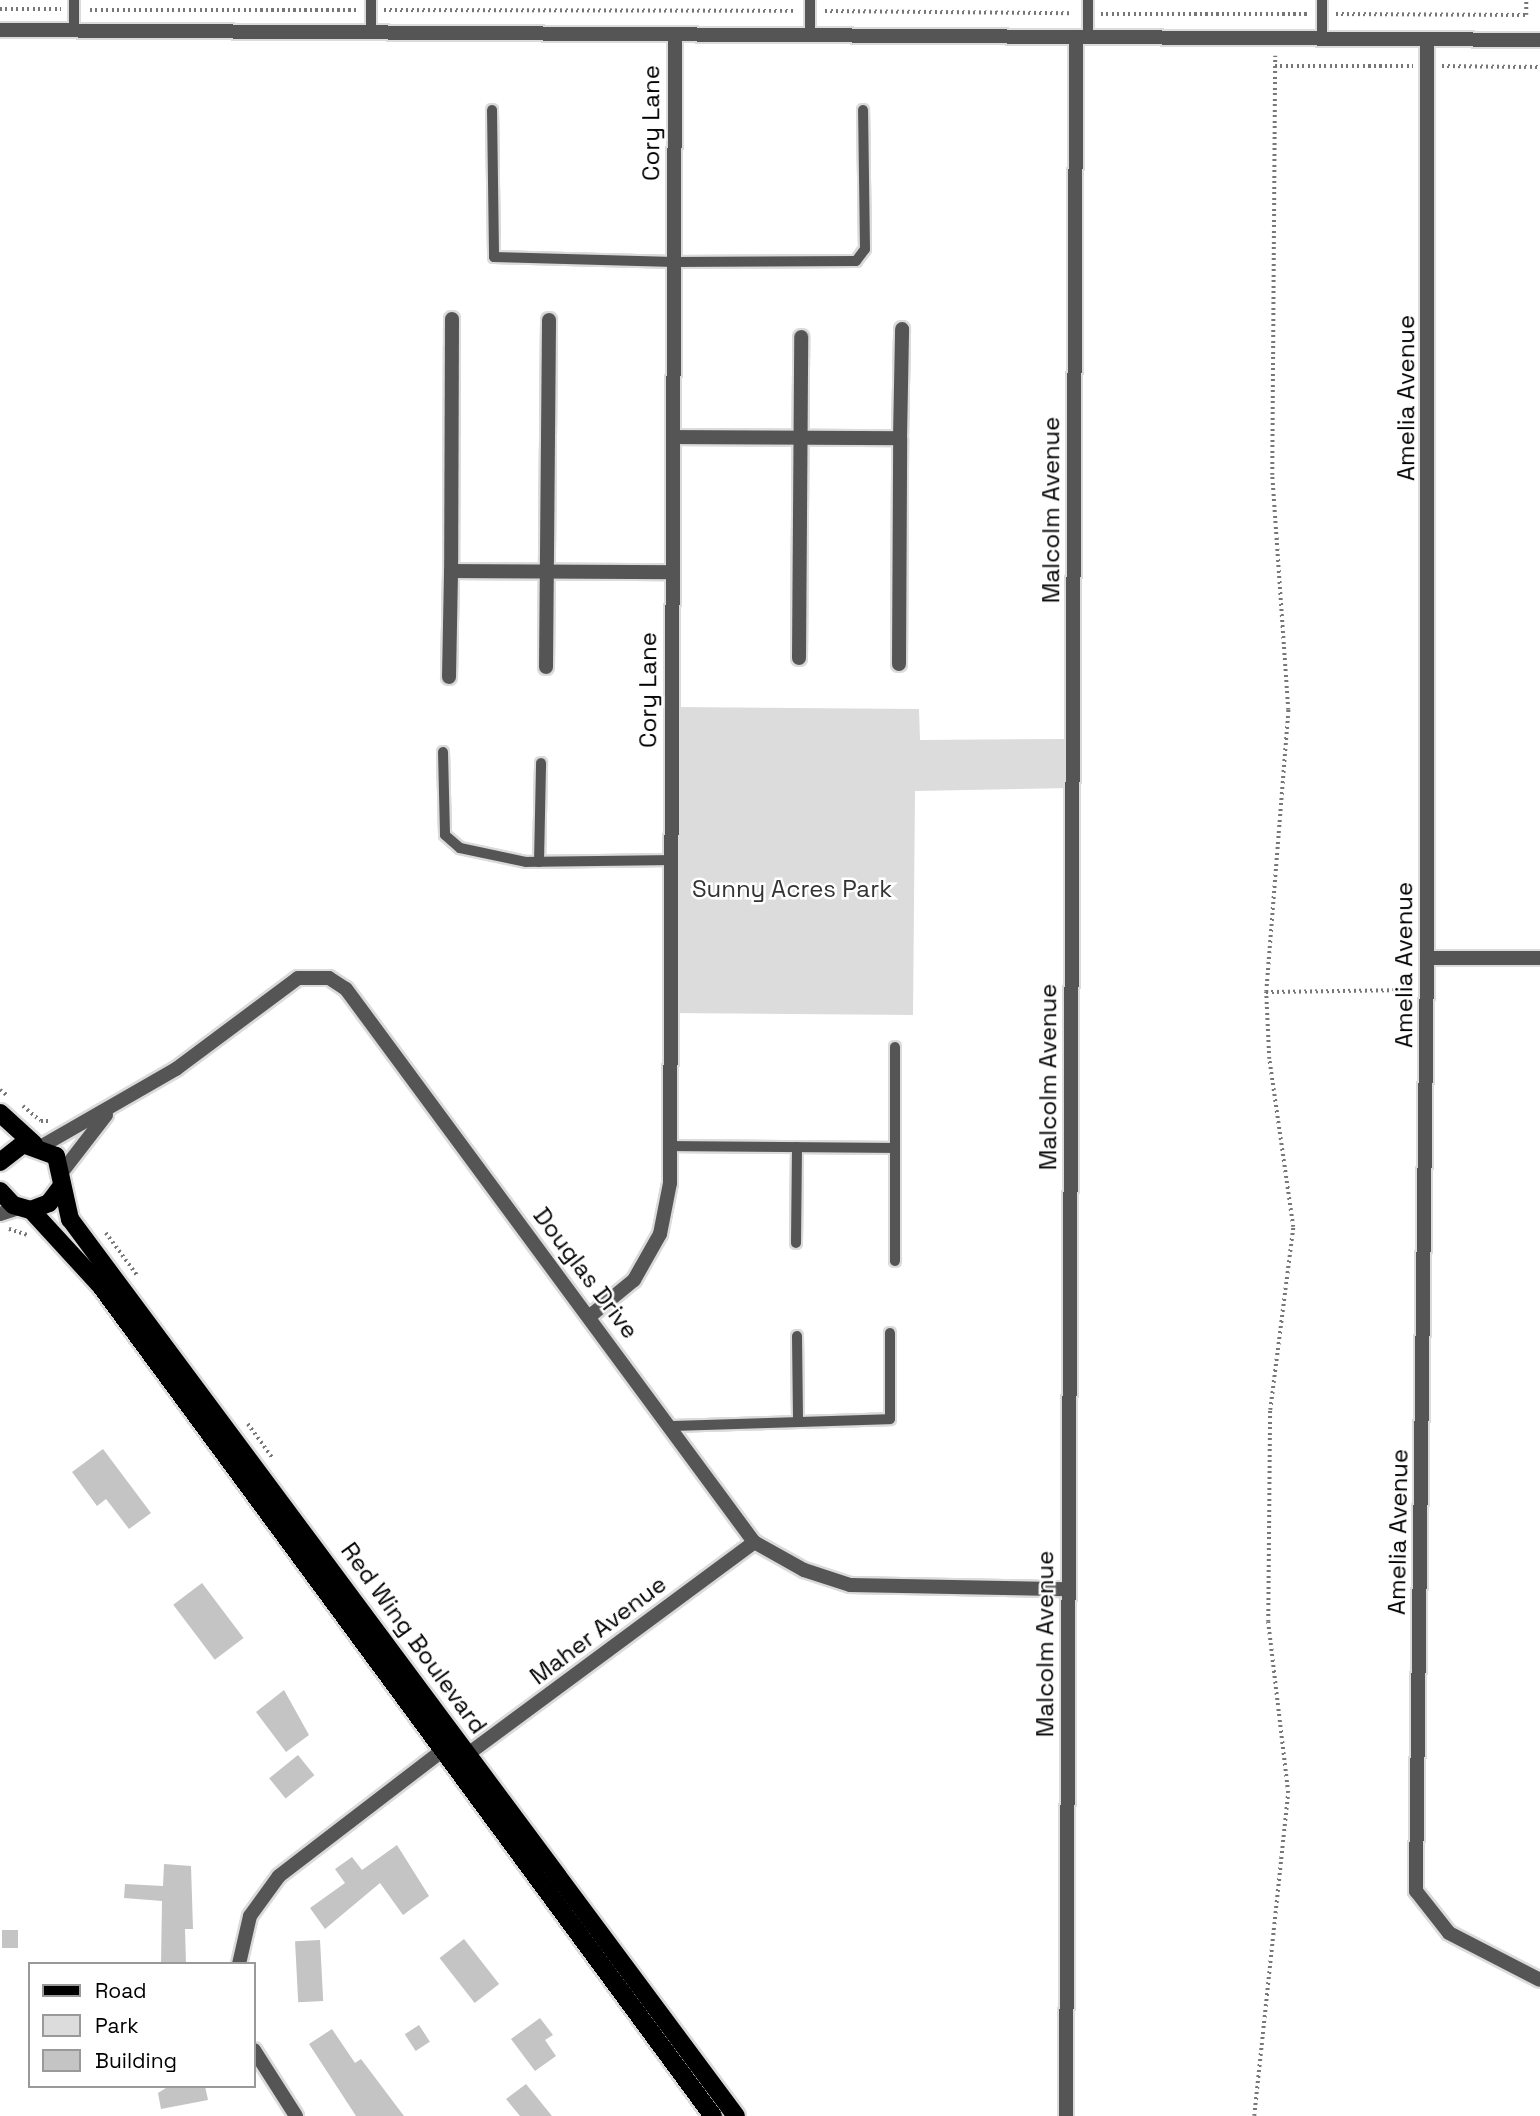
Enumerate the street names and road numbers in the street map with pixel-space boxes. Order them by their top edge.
street label: Cory Lane [637,65,665,181]
street label: Amelia Avenue [1392,315,1420,481]
street label: Malcolm Avenue [1037,416,1065,604]
street label: Cory Lane [634,632,662,748]
street label: Amelia Avenue [1390,882,1418,1048]
street label: Malcolm Avenue [1034,983,1062,1171]
street label: Douglas Drive [527,1202,645,1344]
street label: Amelia Avenue [1382,1449,1414,1615]
street label: Red Wing Boulevard [335,1537,493,1739]
street label: Malcolm Avenue [1031,1550,1059,1738]
street label: Maher Avenue [524,1569,672,1691]

